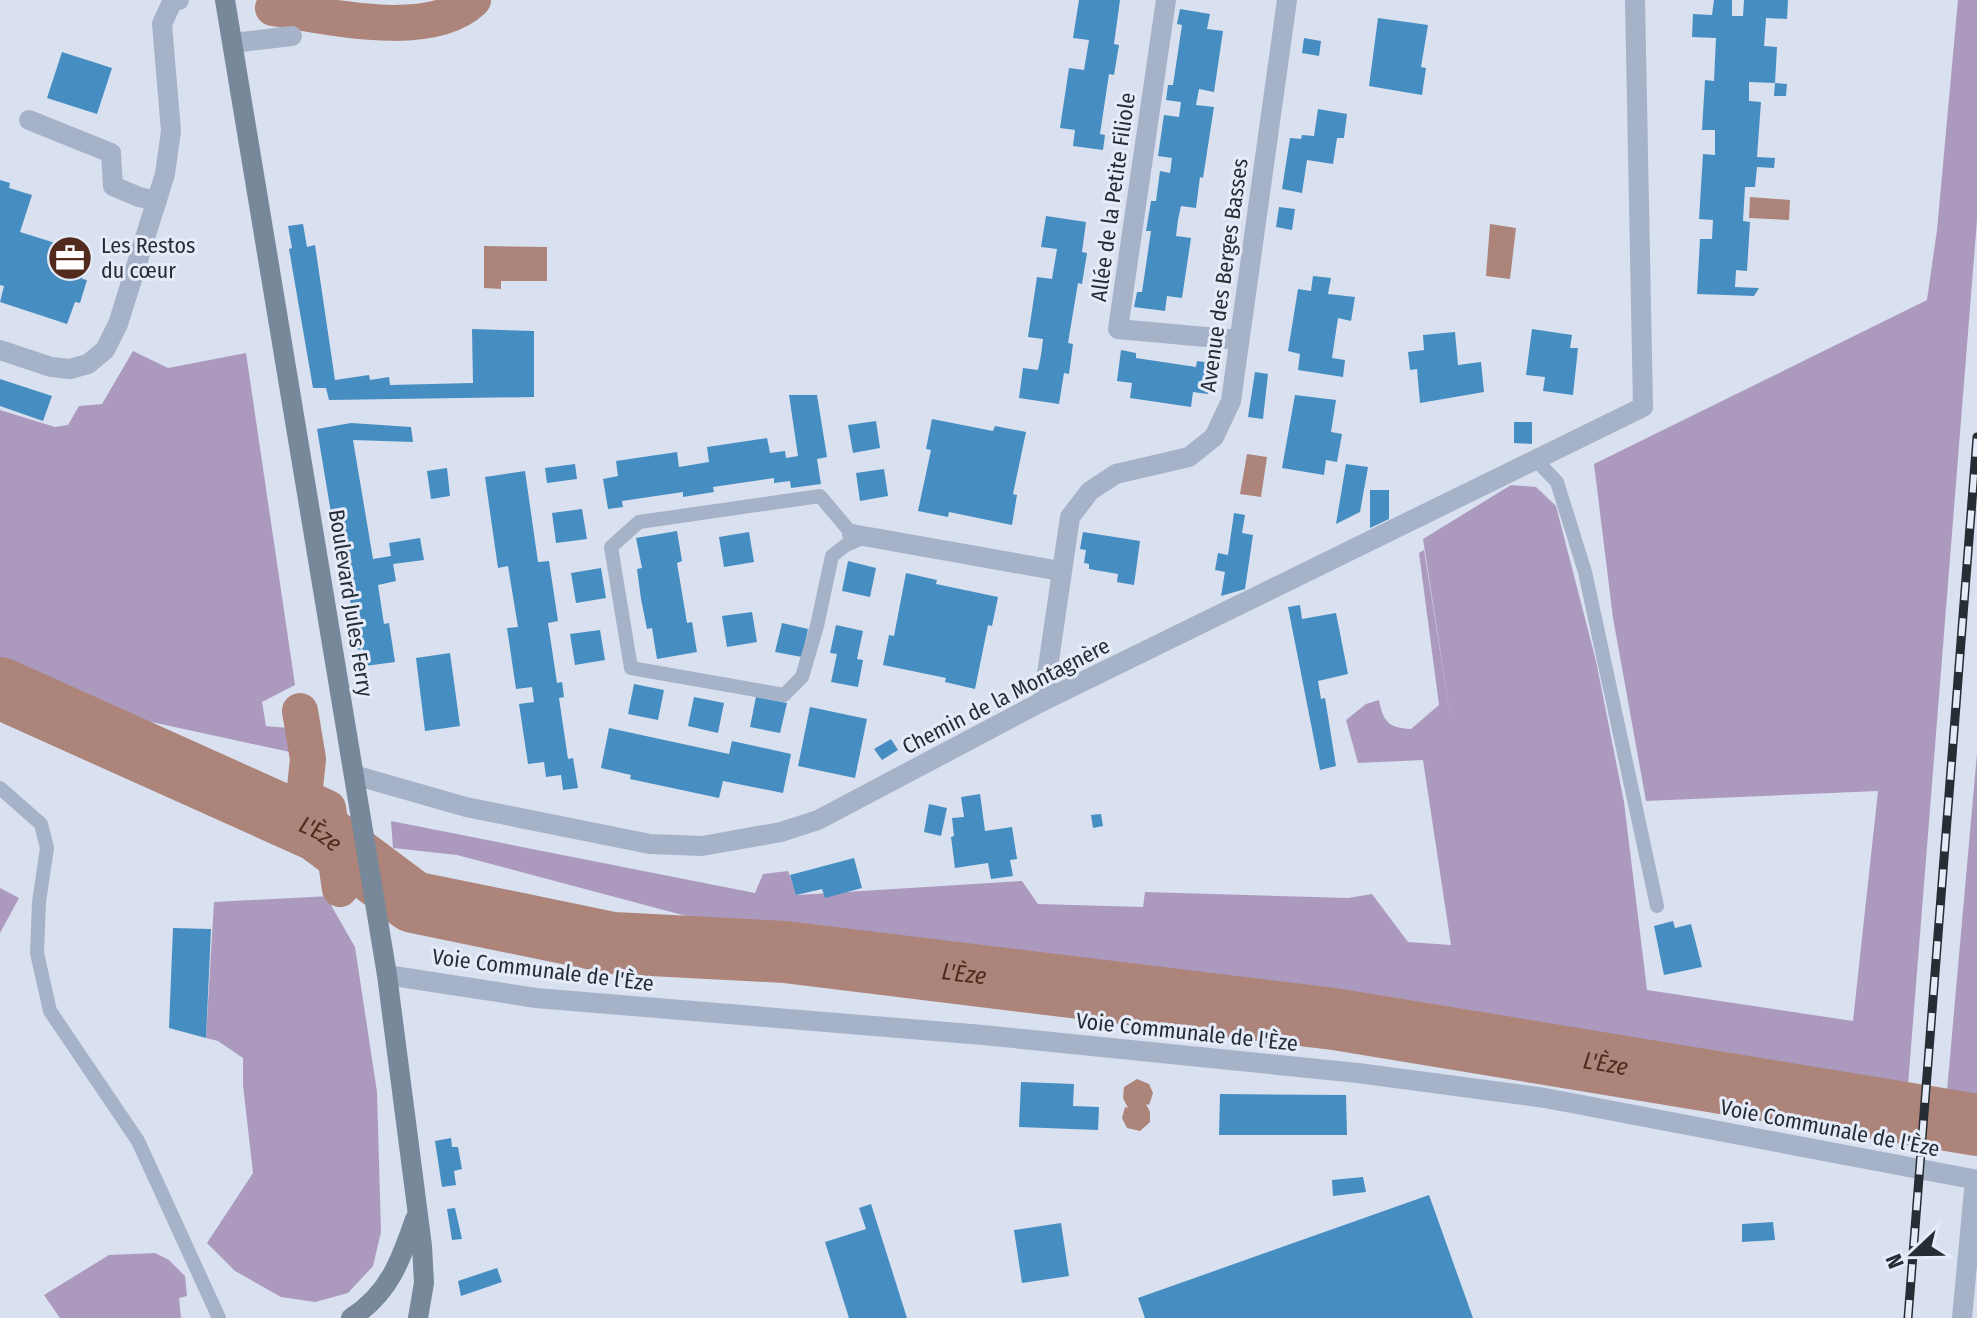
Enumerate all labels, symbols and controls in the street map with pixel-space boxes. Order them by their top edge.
street label: Allée de la Petite Filiole [1085,91,1141,303]
street label: Avenue des Berges Basses [1194,156,1254,394]
place label: Les Restos du cœur [101,232,195,284]
office icon: Les Restos du cœur [46,234,94,282]
street label: Boulevard Jules Ferry [323,507,379,699]
street label: Chemin de la Montagnère [898,632,1114,760]
water label: L'Èze [295,810,347,858]
street label: Voie Communale de l'Èze [431,943,655,997]
water label: L'Èze [940,957,988,990]
street label: Voie Communale de l'Èze [1075,1007,1299,1057]
water label: L'Èze [1581,1046,1630,1081]
street label: Voie Communale de l'Èze [1718,1093,1942,1163]
north arrow [1873,1214,1953,1294]
text: N [1880,1250,1910,1272]

